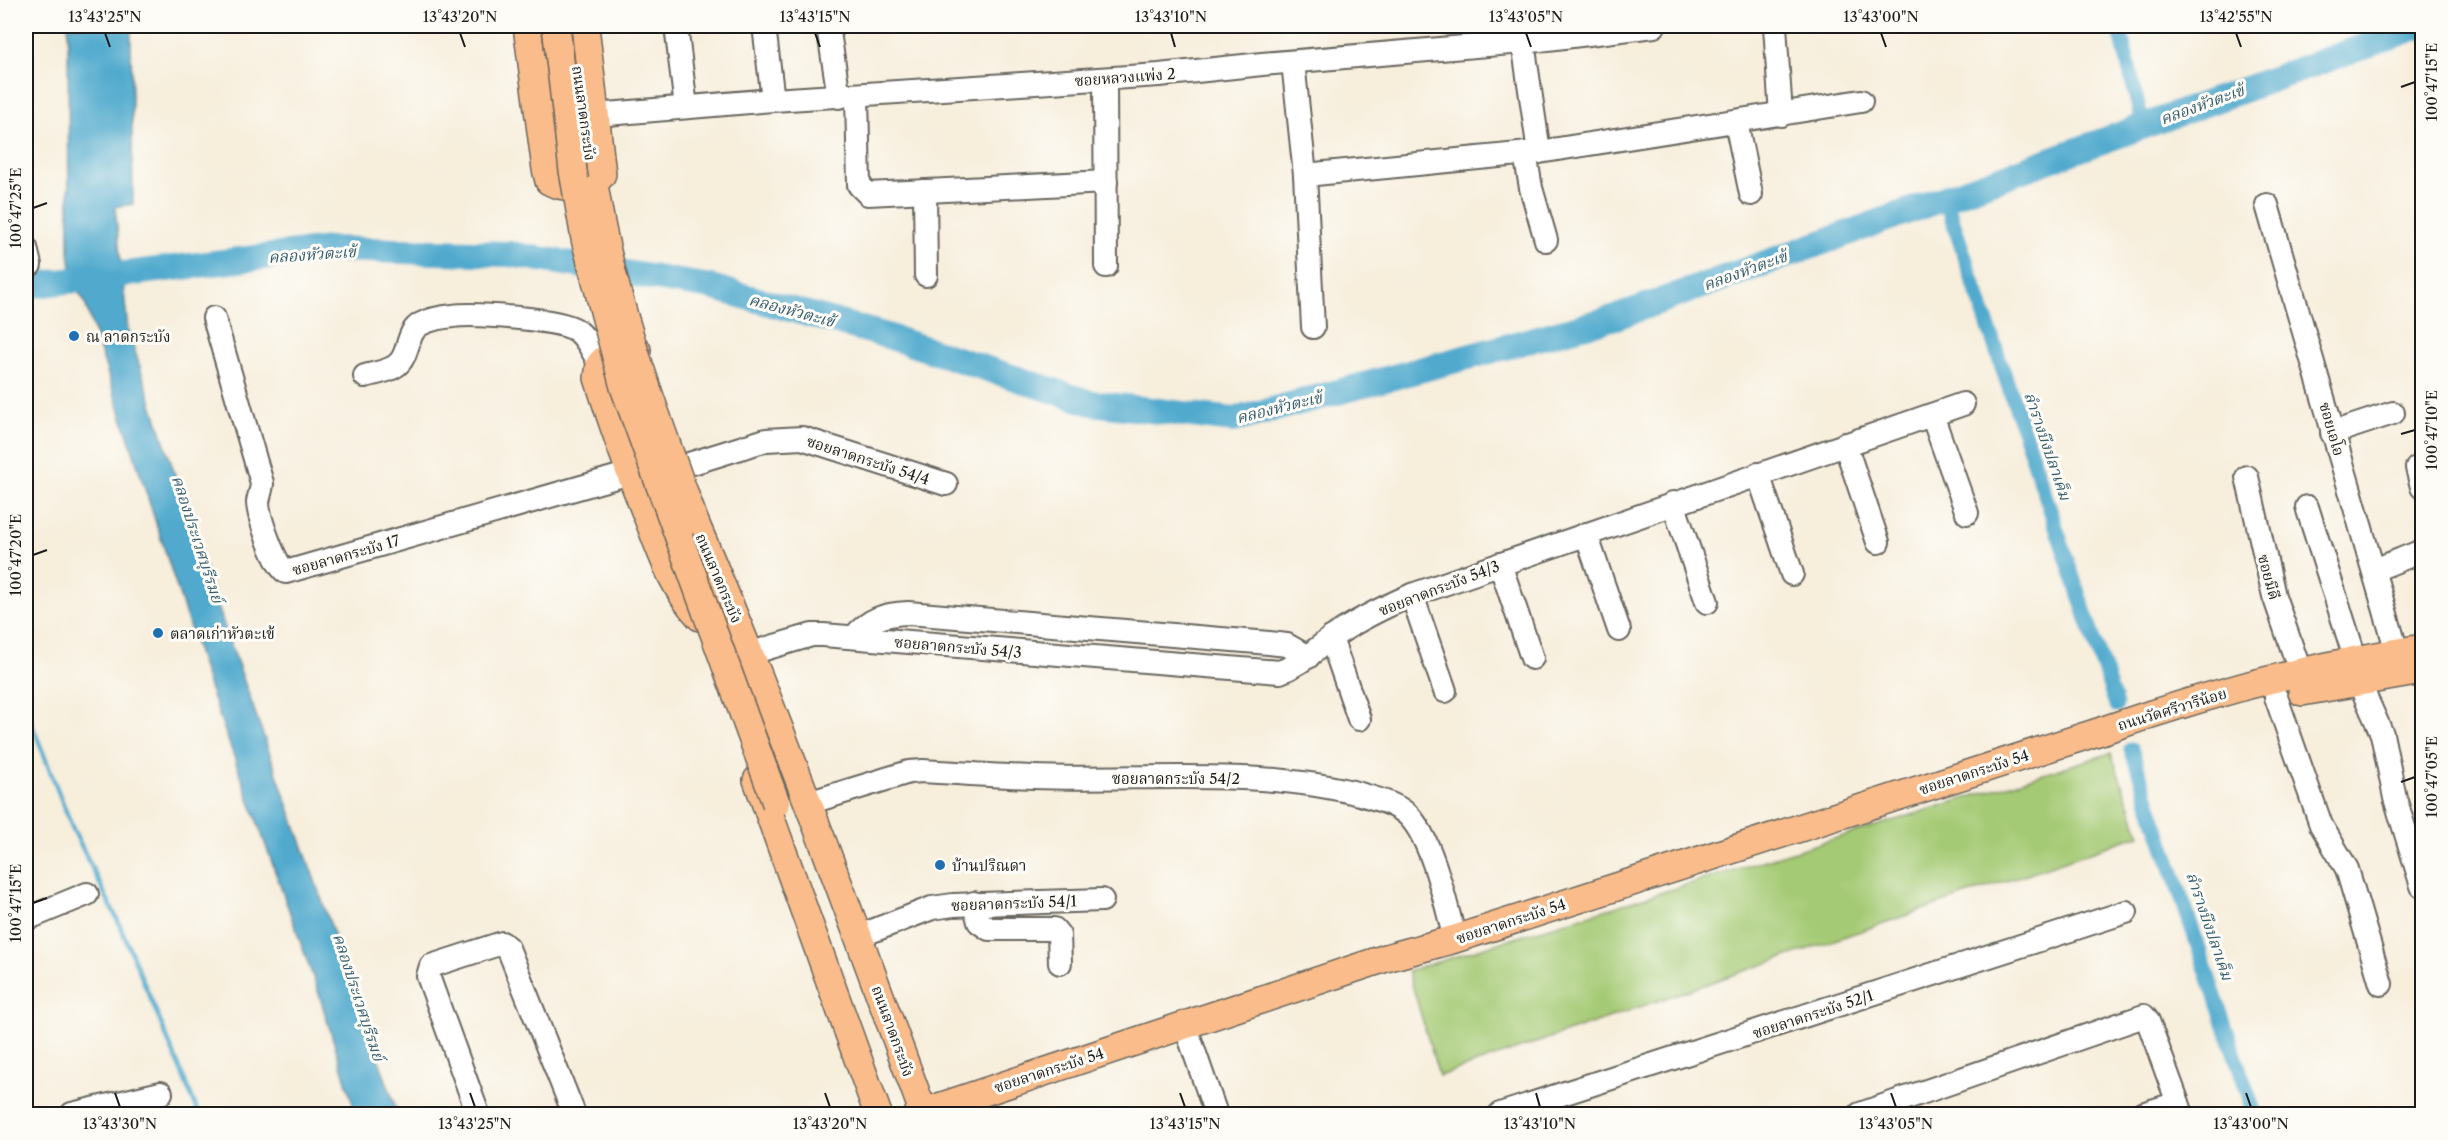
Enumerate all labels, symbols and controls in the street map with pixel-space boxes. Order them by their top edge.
text: 13°43'25"N [68,7,142,26]
text: 13°43'20"N [423,7,497,26]
text: 13°43'15"N [779,7,851,26]
text: 13°43'10"N [1135,7,1207,26]
text: 13°43'05"N [1489,7,1563,26]
text: 13°43'00"N [1843,7,1919,26]
text: 13°42'55"N [2199,7,2273,26]
text: 100°47'15"E [2422,43,2441,121]
street label: ถนนลาดกระบัง [568,64,600,162]
street label: ซอยหลวงแพ่ง 2 [1074,64,1176,90]
water label: คลองหัวตะเข้ [2157,79,2249,128]
text: 100°47'25"E [6,167,25,249]
water label: คลองหัวตะเข้ [268,241,359,267]
water label: คลองหัวตะเข้ [1700,245,1792,294]
water label: คลองหัวตะเข้ [747,289,840,332]
place label: ณ ลาดกระบัง [86,327,170,346]
marker: ณ ลาดกระบัง [67,329,81,343]
water label: คลองหัวตะเข้ [1234,386,1327,427]
water label: ลำรางบึงปลาเค็ม [2020,389,2076,504]
text: 100°47'10"E [2422,390,2441,470]
street label: ซอยเอโอ [2315,400,2350,458]
street label: ซอยลาดกระบัง 54/4 [804,431,932,489]
water label: คลองประเวศบุรีรมย์ [167,473,229,609]
text: 100°47'20"E [6,514,25,596]
street label: ซอยลาดกระบัง 17 [290,530,403,579]
street label: ถนนลาดกระบัง [692,530,746,626]
street label: ซอยมีดี [2254,552,2284,602]
street label: ซอยลาดกระบัง 54/3 [1376,556,1502,620]
place label: ตลาดเก่าหัวตะเข้ [170,624,275,643]
marker: ตลาดเก่าหัวตะเข้ [151,626,165,640]
street label: ซอยลาดกระบัง 54/3 [893,632,1023,662]
street label: ถนนวัดศรีวารีน้อย [2115,683,2229,735]
text: 100°47'05"E [2422,736,2441,818]
street label: ซอยลาดกระบัง 54 [1917,745,2031,799]
street label: ซอยลาดกระบัง 54/2 [1112,769,1240,788]
place label: บ้านปริณดา [952,856,1026,875]
marker: บ้านปริณดา [933,858,947,872]
text: 100°47'15"E [6,864,25,942]
water label: ลำรางบึงปลาเค็ม [2182,869,2238,984]
street label: ซอยลาดกระบัง 54/1 [951,891,1078,915]
street label: ซอยลาดกระบัง 54 [1454,894,1568,948]
water label: คลองประเวศบุรีรมย์ [328,931,390,1067]
street label: ถนนลาดกระบัง [868,983,918,1079]
street label: ซอยลาดกระบัง 52/1 [1750,985,1876,1042]
street label: ซอยลาดกระบัง 54 [992,1043,1106,1097]
text: 13°43'30"N [83,1114,157,1133]
text: 13°43'25"N [438,1114,512,1133]
text: 13°43'20"N [793,1114,867,1133]
text: 13°43'15"N [1149,1114,1221,1133]
text: 13°43'10"N [1504,1114,1576,1133]
text: 13°43'05"N [1859,1114,1933,1133]
text: 13°43'00"N [2213,1114,2289,1133]

